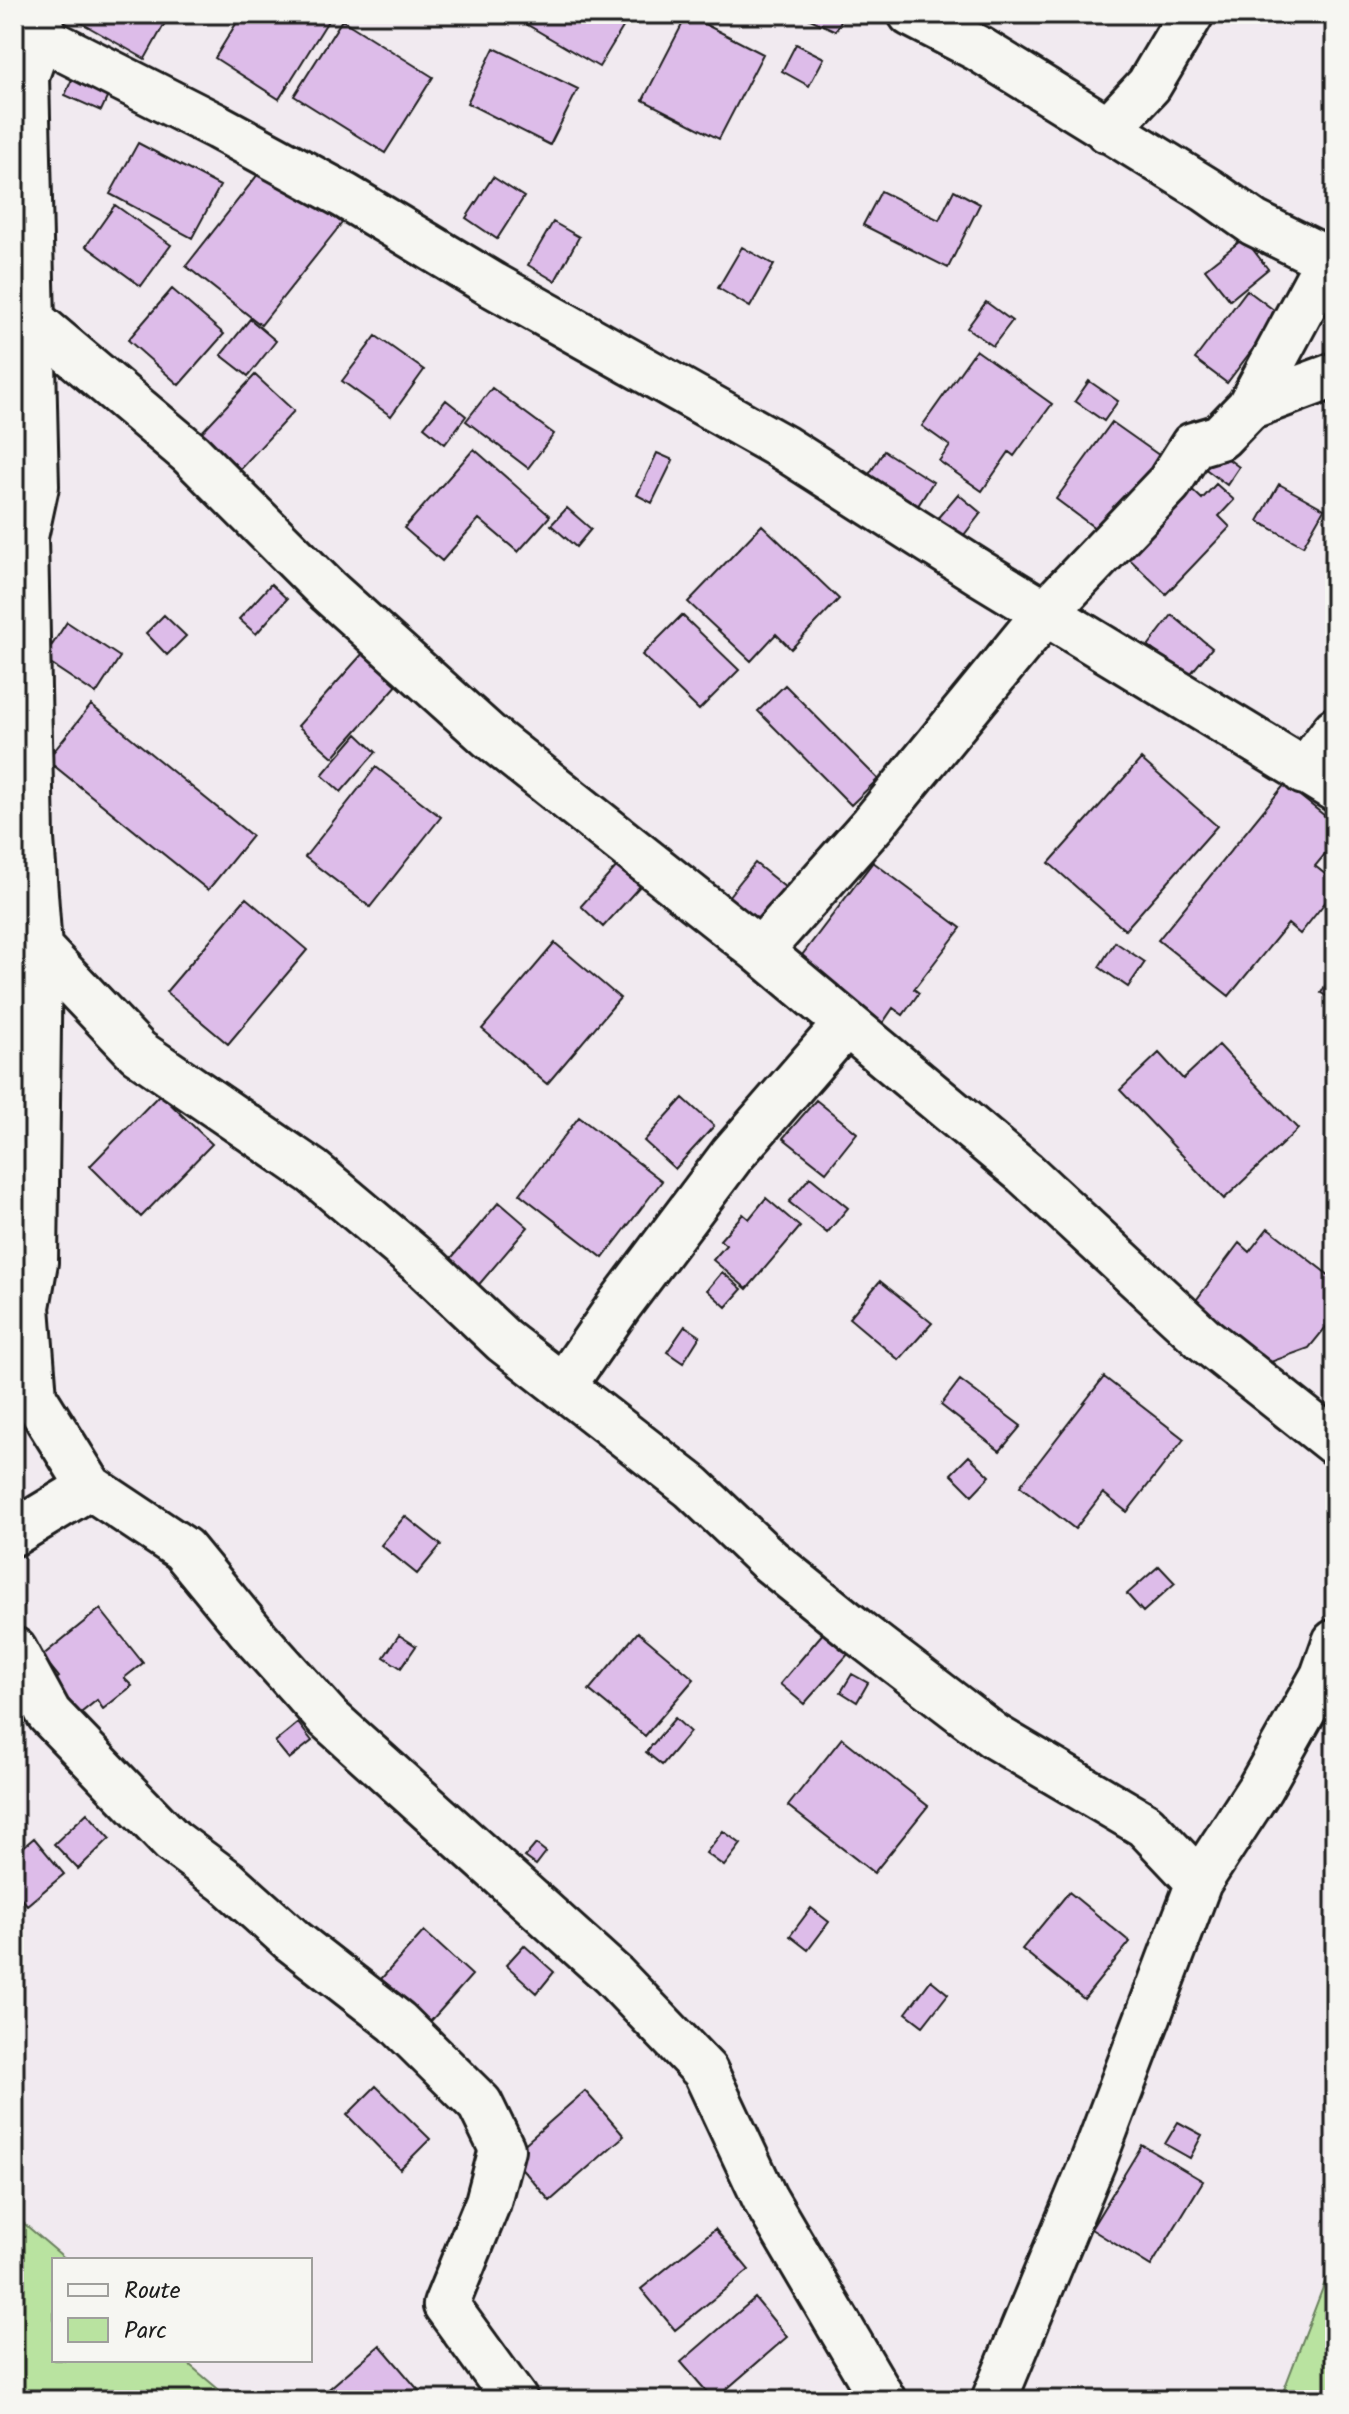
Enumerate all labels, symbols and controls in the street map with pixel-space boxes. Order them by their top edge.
legend [52,2258,312,2362]
text: Route [124,2272,181,2311]
text: Parc [124,2312,167,2351]

